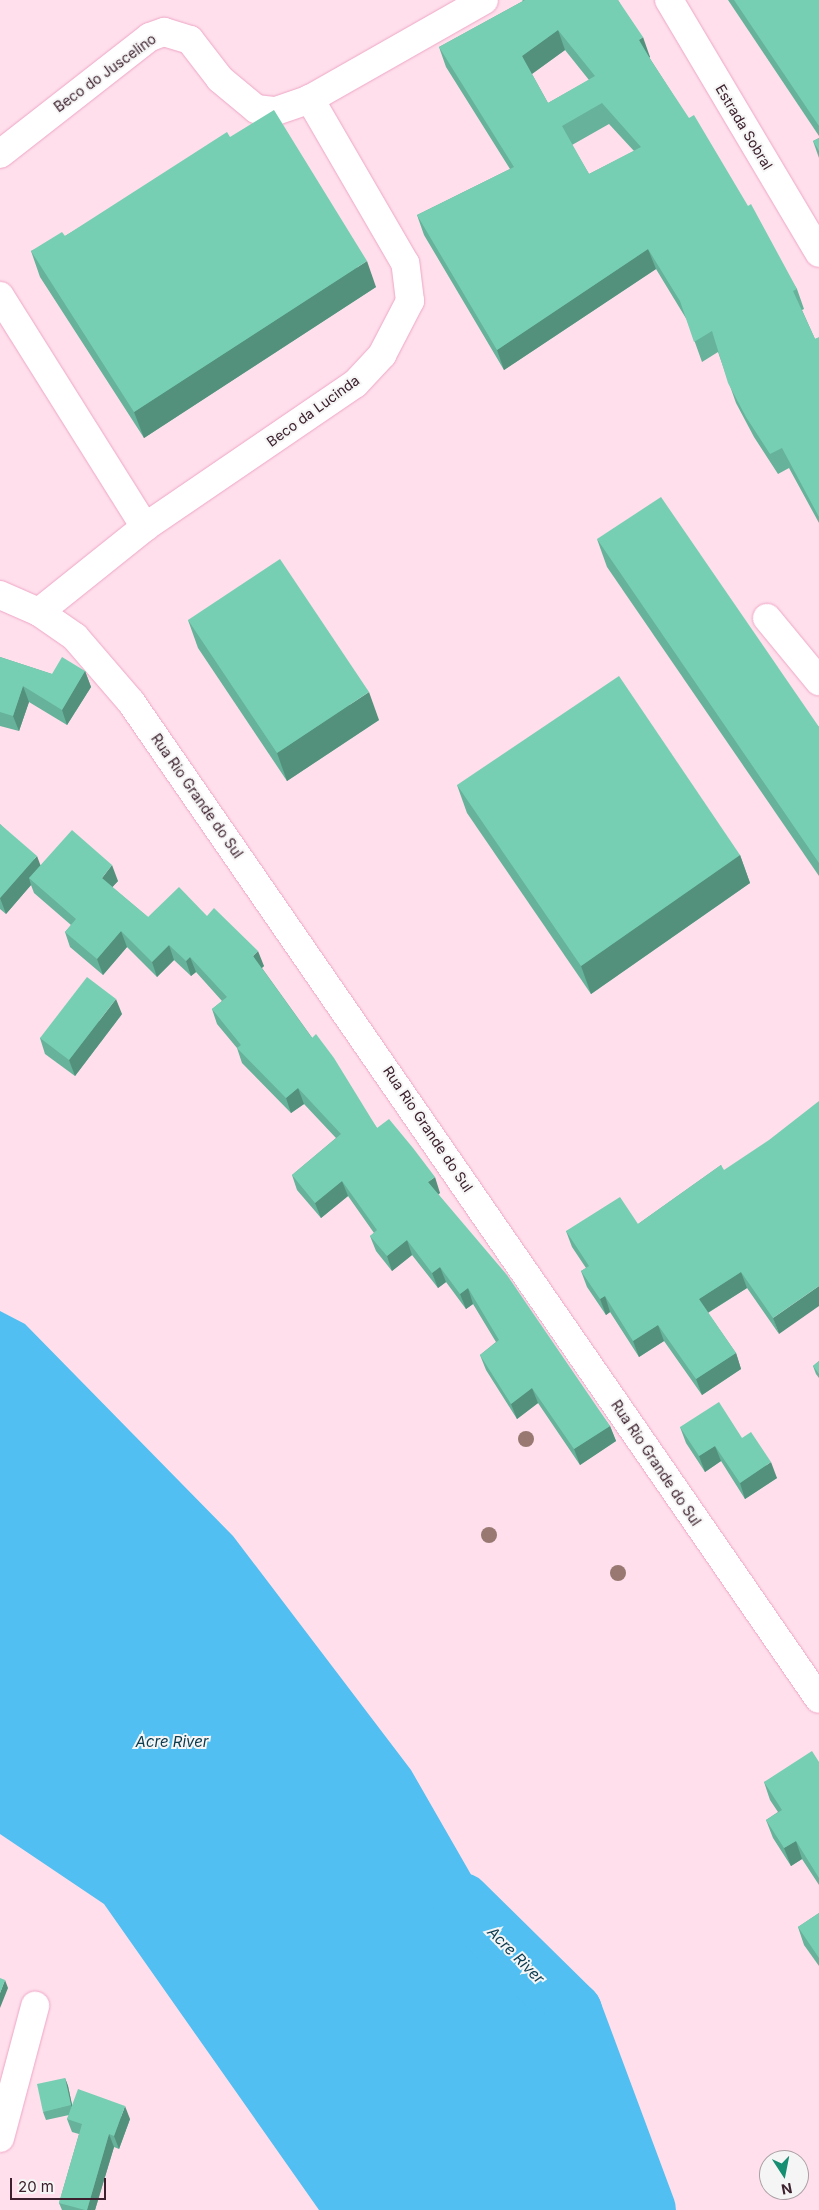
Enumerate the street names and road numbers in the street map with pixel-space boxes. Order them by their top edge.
street label: Beco do Juscelino [51,30,159,116]
street label: Estrada Sobral [712,81,776,173]
street label: Beco da Lucinda [263,372,363,450]
street label: Rua Rio Grande do Sul [148,731,246,861]
street label: Rua Rio Grande do Sul [380,1063,476,1195]
street label: Rua Rio Grande do Sul [608,1397,704,1529]

